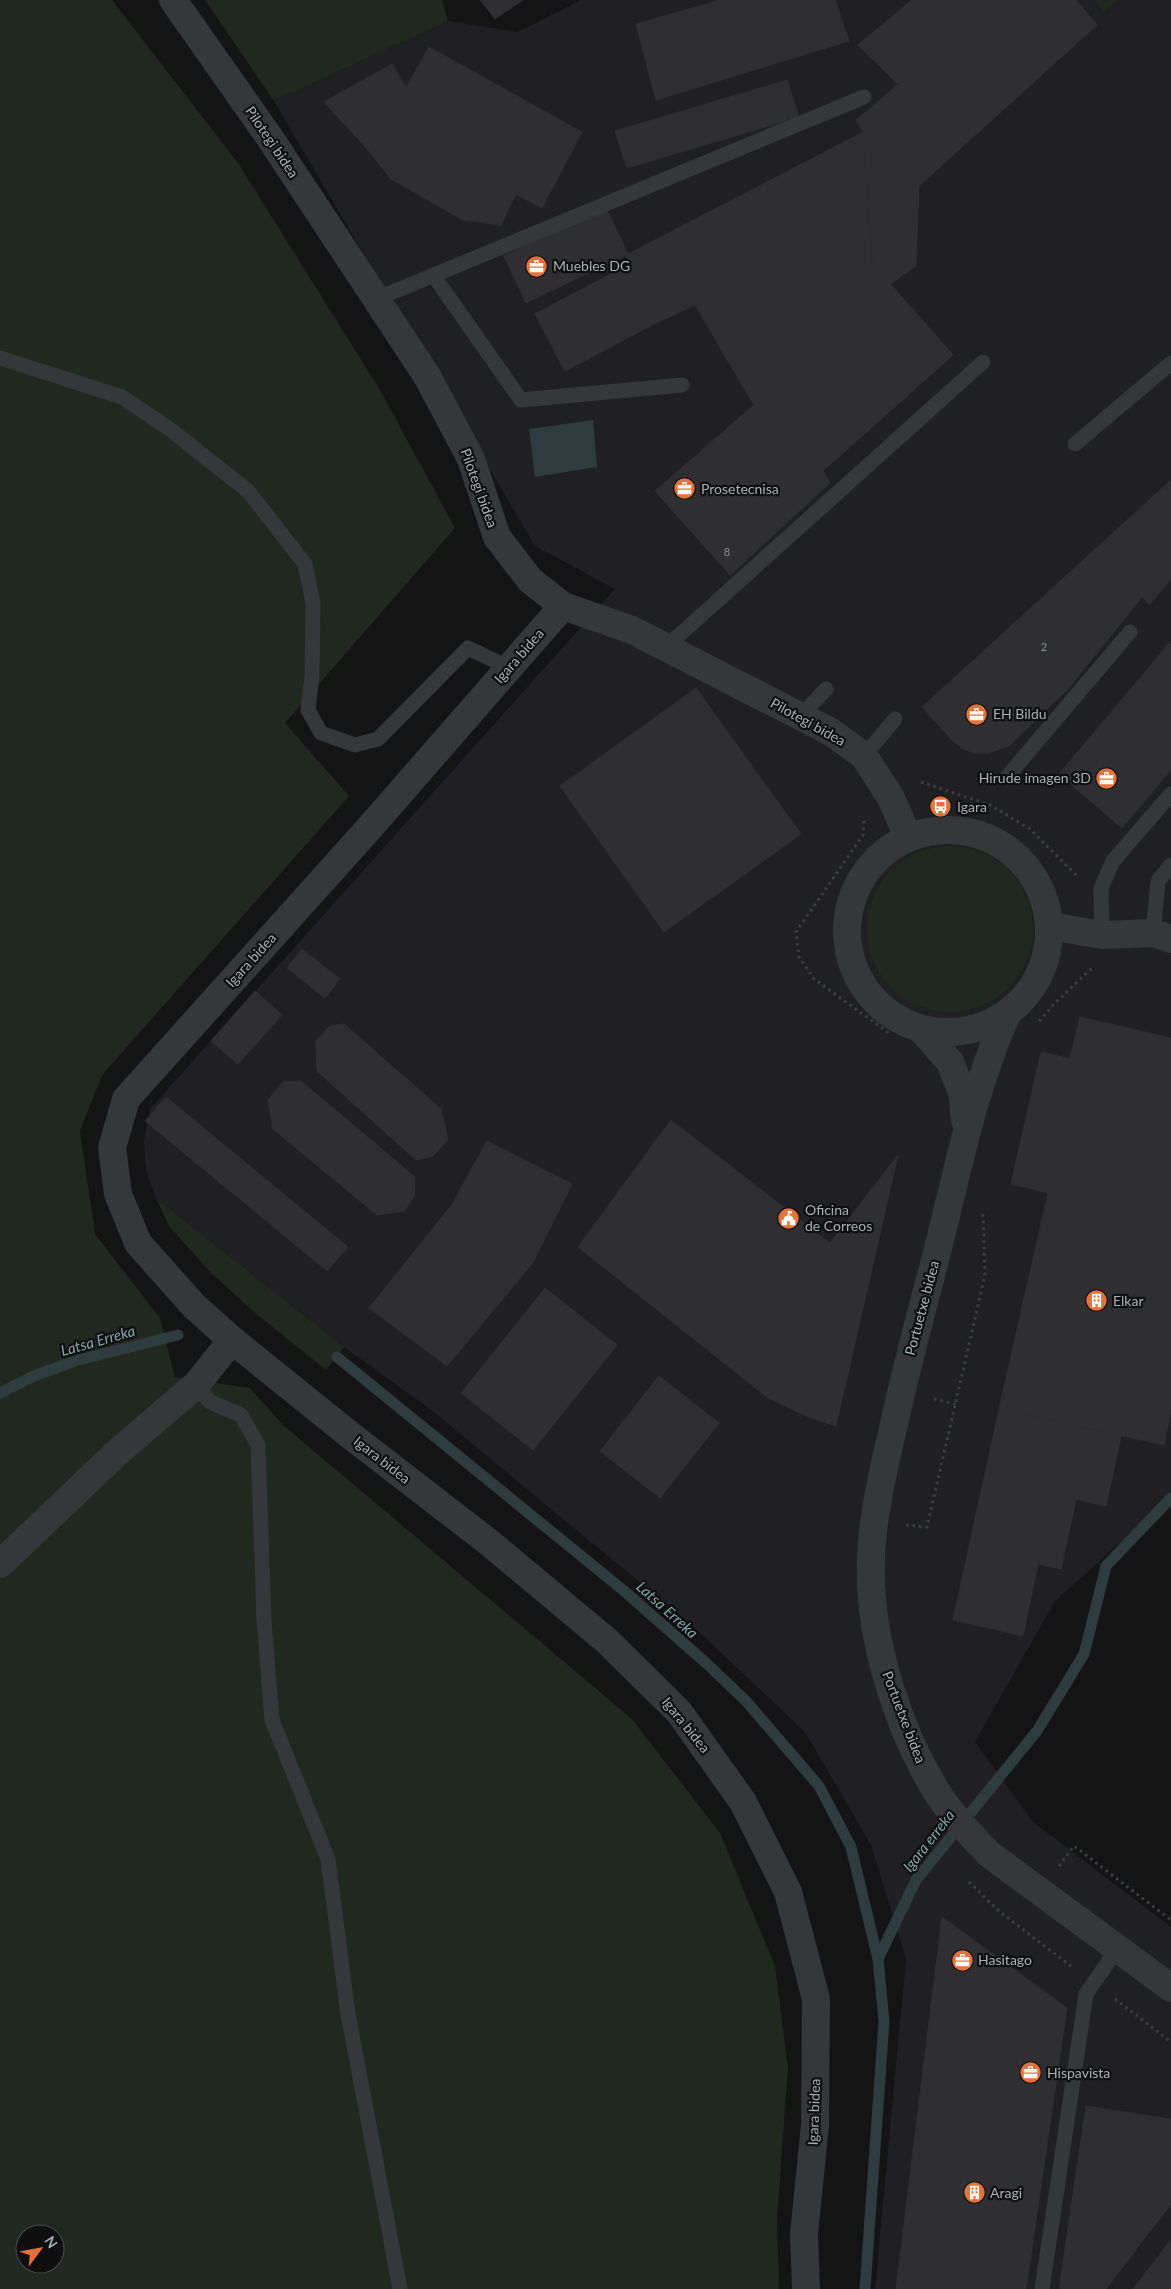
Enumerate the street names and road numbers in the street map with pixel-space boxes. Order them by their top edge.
street label: Pilotegi bidea [242,103,303,181]
street label: Pilotegi bidea [457,446,502,530]
street label: Igara bidea [490,625,547,686]
street label: Pilotegi bidea [768,694,849,749]
street label: Igara bidea [222,929,279,990]
street label: Portuetxe bidea [901,1259,942,1357]
street label: Igara bidea [351,1432,414,1487]
street label: Portuetxe bidea [879,1668,930,1765]
street label: Igara bidea [659,1693,714,1756]
street label: Igara bidea [804,2078,823,2146]

